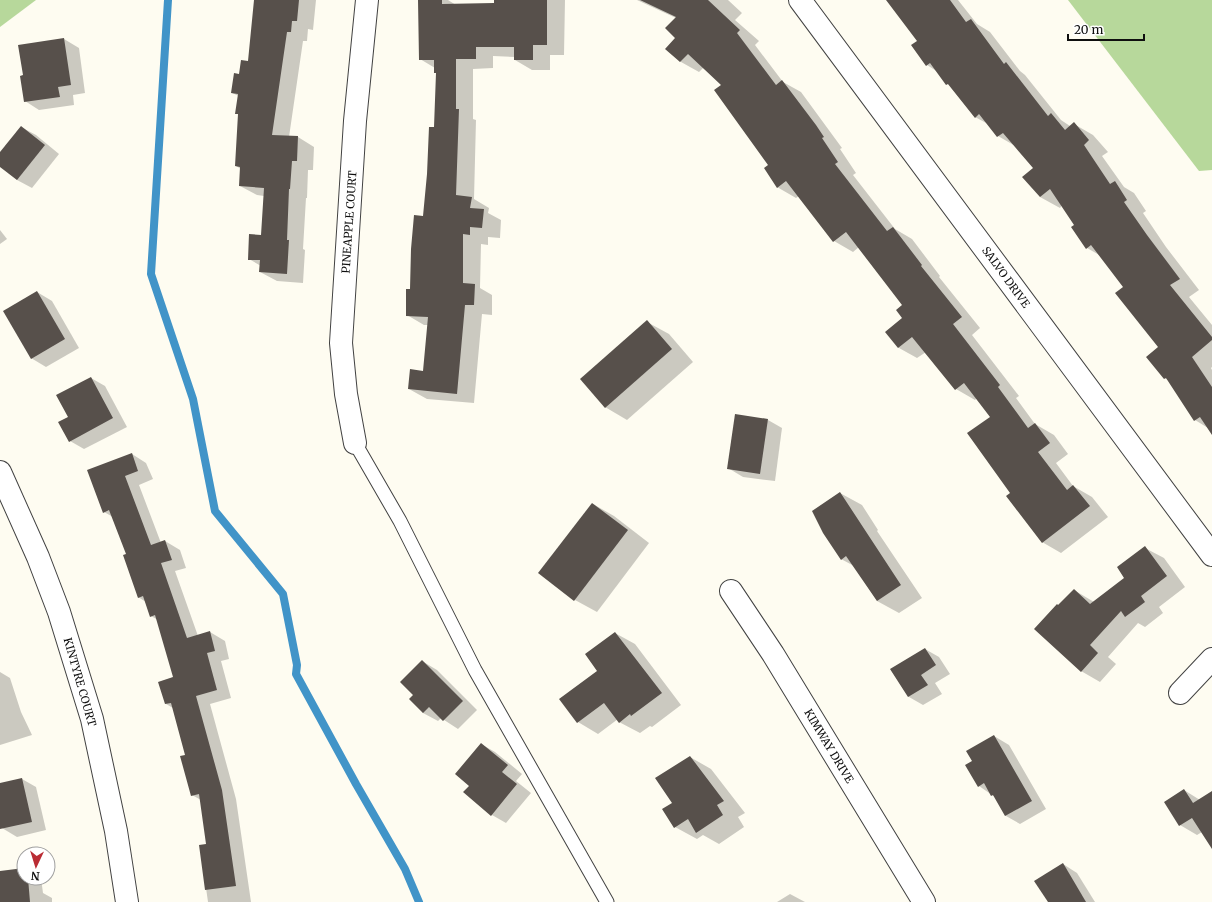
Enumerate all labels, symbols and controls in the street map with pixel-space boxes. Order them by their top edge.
scale bar [1068,16,1144,42]
text: 20 m [1074,22,1103,37]
street label: PINEAPPLE COURT [338,170,360,274]
street label: SALVO DRIVE [979,244,1033,310]
street label: KINTYRE COURT [61,636,99,728]
street label: KIMWAY DRIVE [801,706,857,786]
north arrow [16,846,56,886]
text: N [30,869,40,883]

